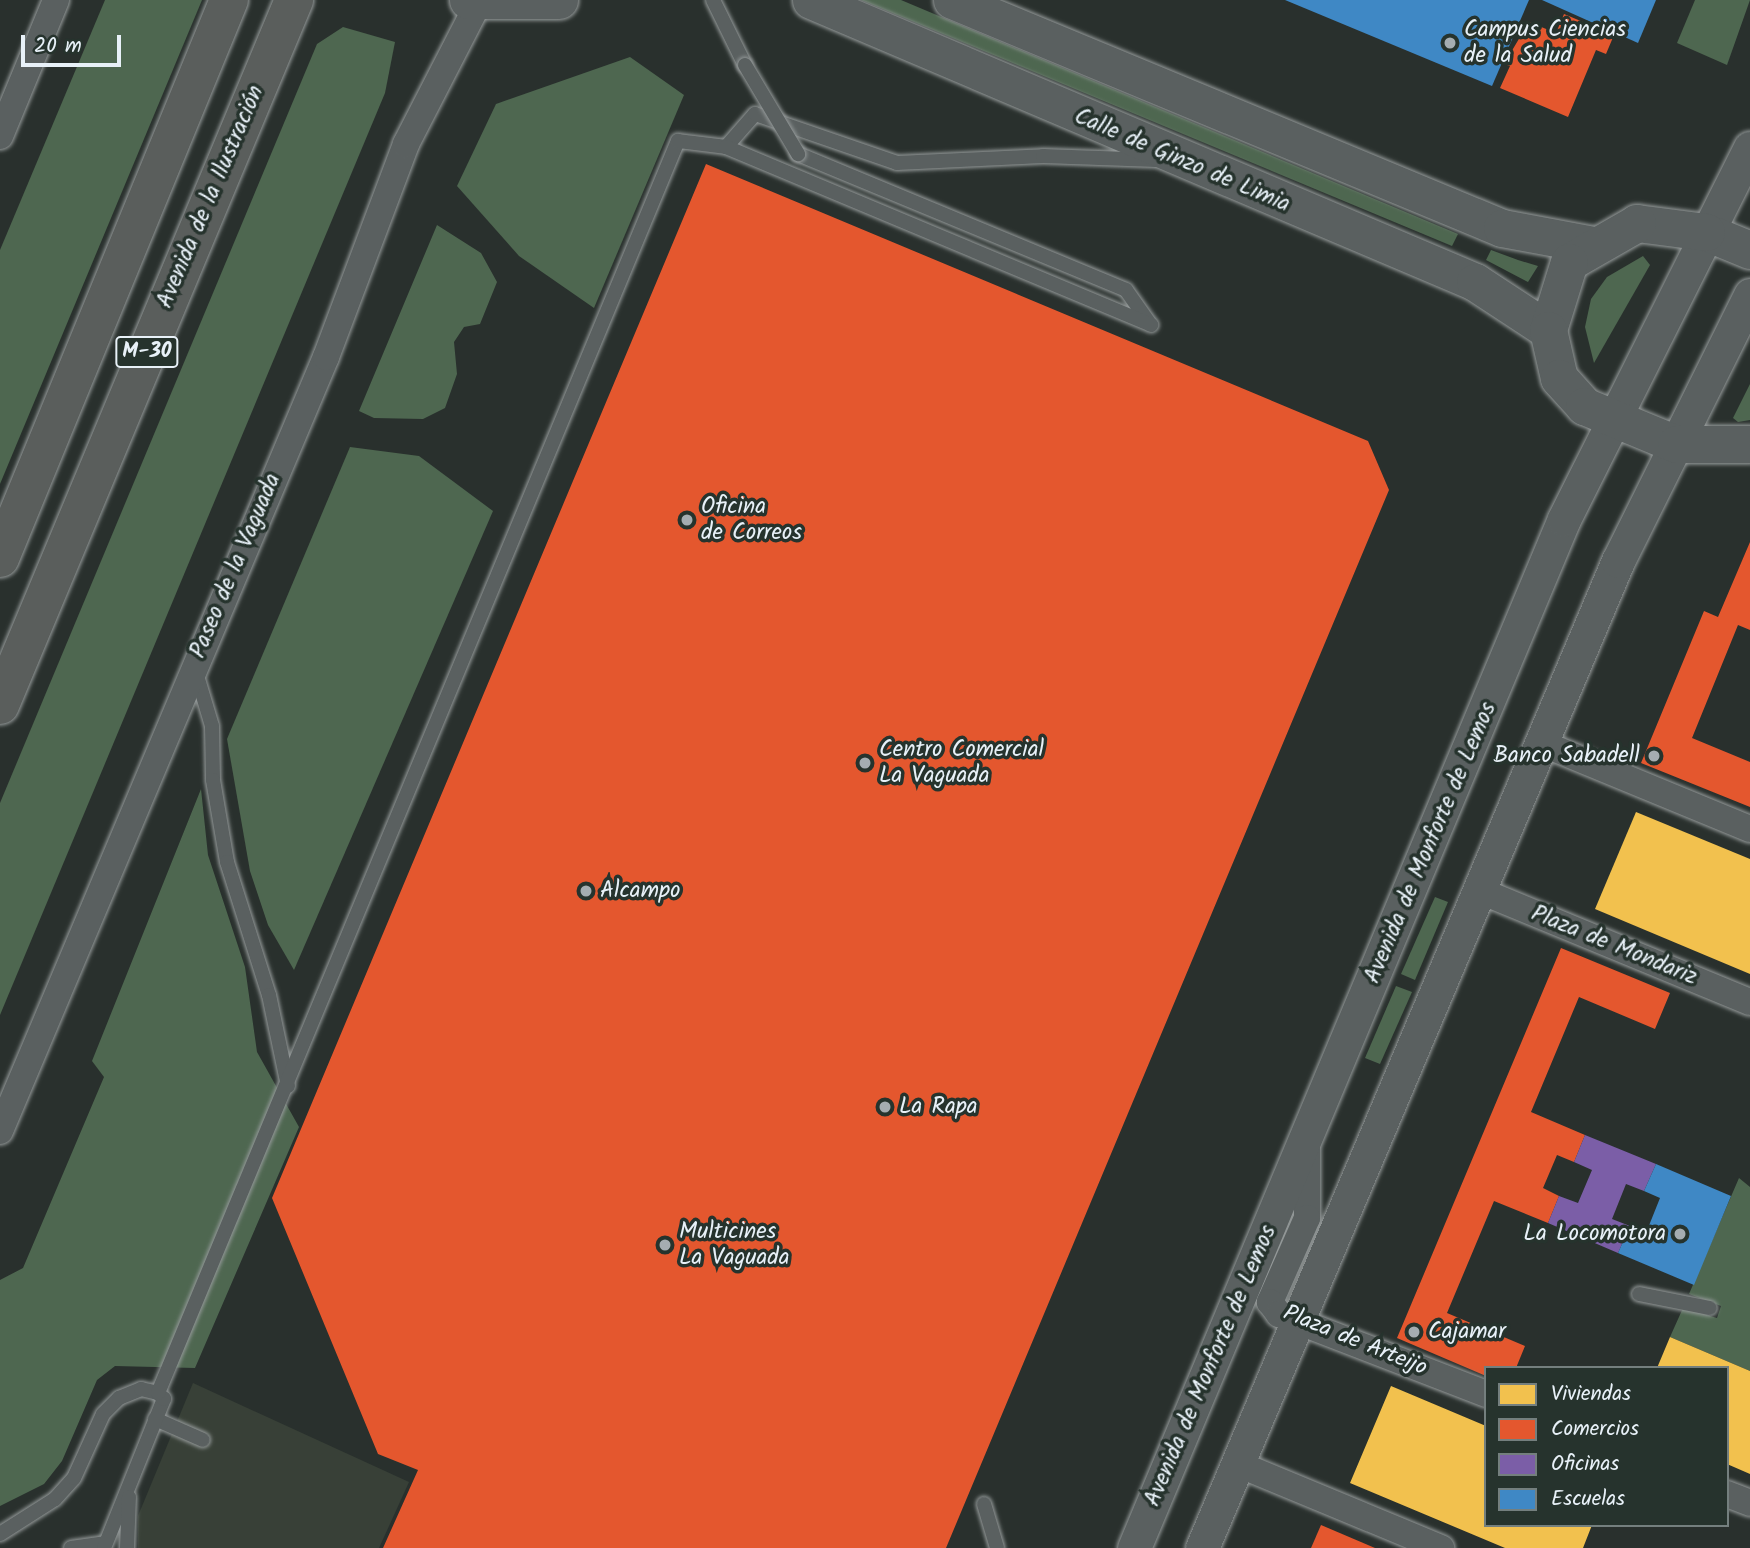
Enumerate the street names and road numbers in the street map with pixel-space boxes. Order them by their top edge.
street label: Avenida de la Ilustración [152,81,270,313]
street label: Calle de Ginzo de Limia [1070,103,1294,219]
road number: M-30 [114,334,180,370]
street label: Paseo de la Vaguada [185,470,287,662]
street label: Avenida de Monforte de Lemos [1359,698,1503,988]
street label: Plaza de Mondariz [1527,900,1701,992]
street label: Avenida de Monforte de Lemos [1139,1221,1283,1511]
street label: Plaza de Arteijo [1279,1300,1431,1382]

